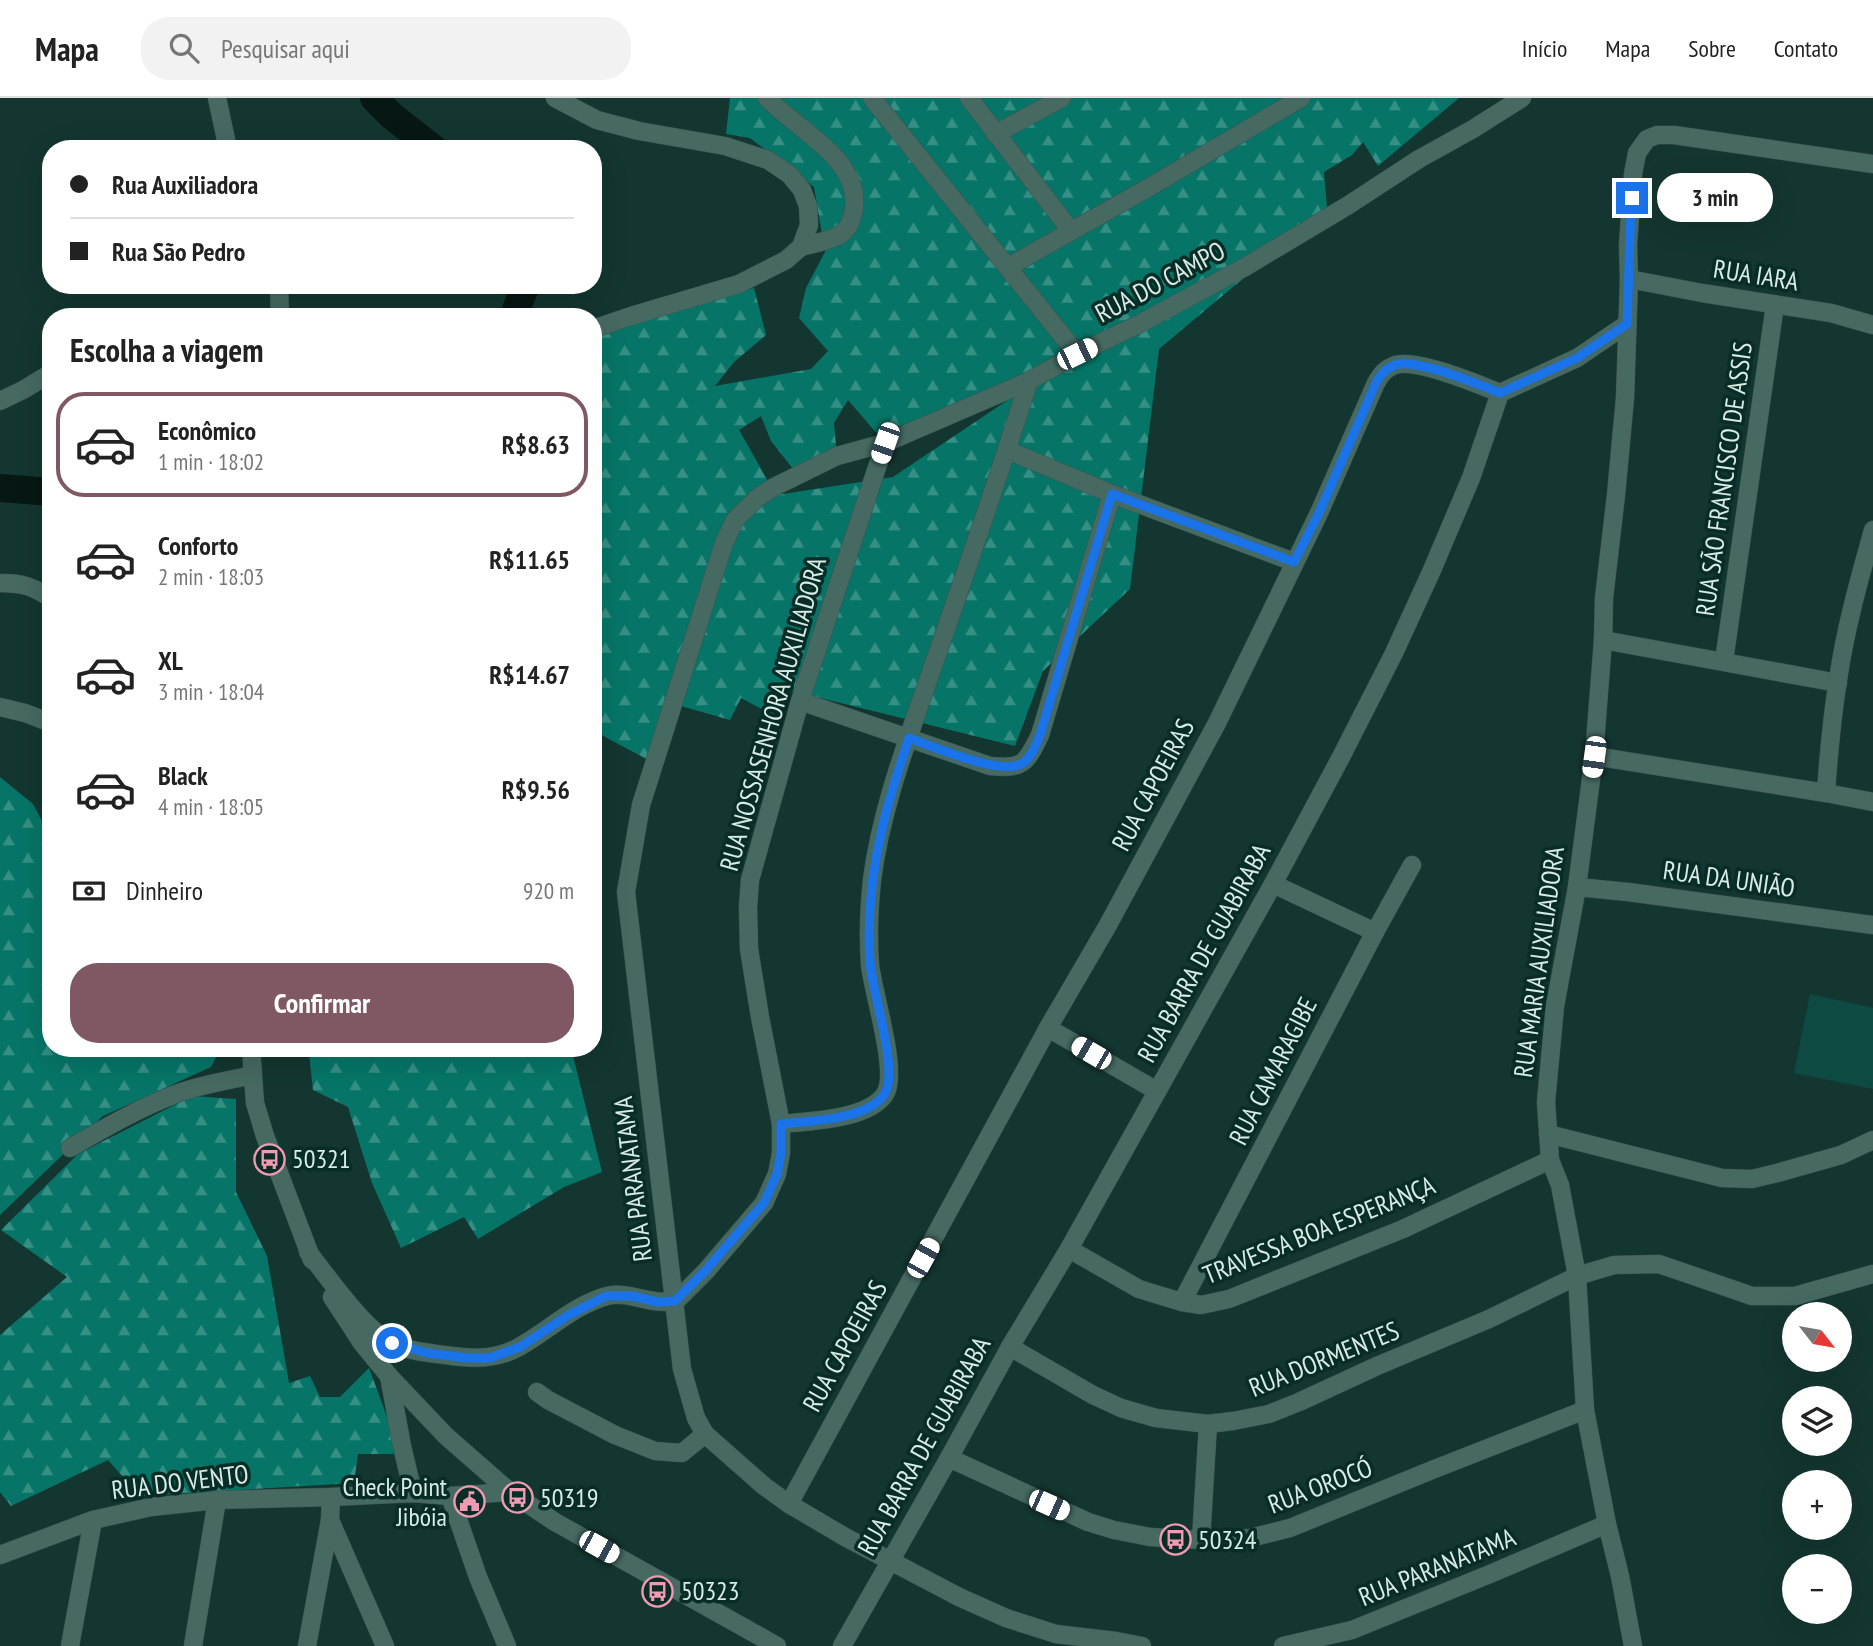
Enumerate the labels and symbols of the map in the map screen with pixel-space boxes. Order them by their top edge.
callout: 3 min [1656,174,1772,222]
route end [1616,182,1648,214]
street label: RUA DO CAMPO [1089,234,1230,330]
street label: RUA IARA [1711,252,1802,298]
car [1054,335,1101,373]
street label: RUA SÃO FRANCISCO DE ASSIS [1688,340,1759,618]
car [869,420,902,466]
street label: RUA NOSSASENHORA AUXILIADORA [712,553,833,874]
street label: RUA CAPOEIRAS [1104,713,1201,856]
car [1581,735,1608,779]
street label: RUA BARRA DE GUABIRABA [1130,837,1278,1068]
street label: RUA MARIA AUXILIADORA [1506,844,1571,1079]
street label: RUA DA UNIÃO [1661,853,1797,904]
street label: RUA CAMARAGIBE [1221,991,1324,1150]
car [1068,1033,1115,1073]
street label: RUA PARANATAMA [606,1094,659,1263]
bus stop icon: 50321 [252,1142,286,1176]
place label: 50321 [292,1142,351,1175]
street label: TRAVESSA BOA ESPERANÇA [1198,1168,1440,1291]
car [904,1235,943,1281]
street label: RUA CAPOEIRAS [795,1274,894,1417]
north arrow [1782,1302,1852,1372]
street label: RUA DORMENTES [1244,1313,1404,1404]
route start [376,1327,408,1359]
street label: RUA BARRA DE GUABIRABA [850,1330,998,1561]
street label: RUA OROCÓ [1263,1451,1377,1520]
street label: RUA DO VENTO [109,1457,250,1506]
place label: Check Point Jibóia [342,1470,447,1533]
bus stop icon: 50319 [500,1481,534,1515]
place label: 50319 [540,1481,599,1514]
public building icon: Check Point Jibóia [453,1485,487,1519]
car [1026,1487,1073,1523]
street label: RUA PARANATAMA [1354,1520,1521,1613]
bus stop icon: 50324 [1158,1523,1192,1557]
place label: 50324 [1198,1523,1257,1556]
car [576,1528,623,1566]
bus stop icon: 50323 [641,1574,675,1608]
place label: 50323 [681,1574,740,1607]

